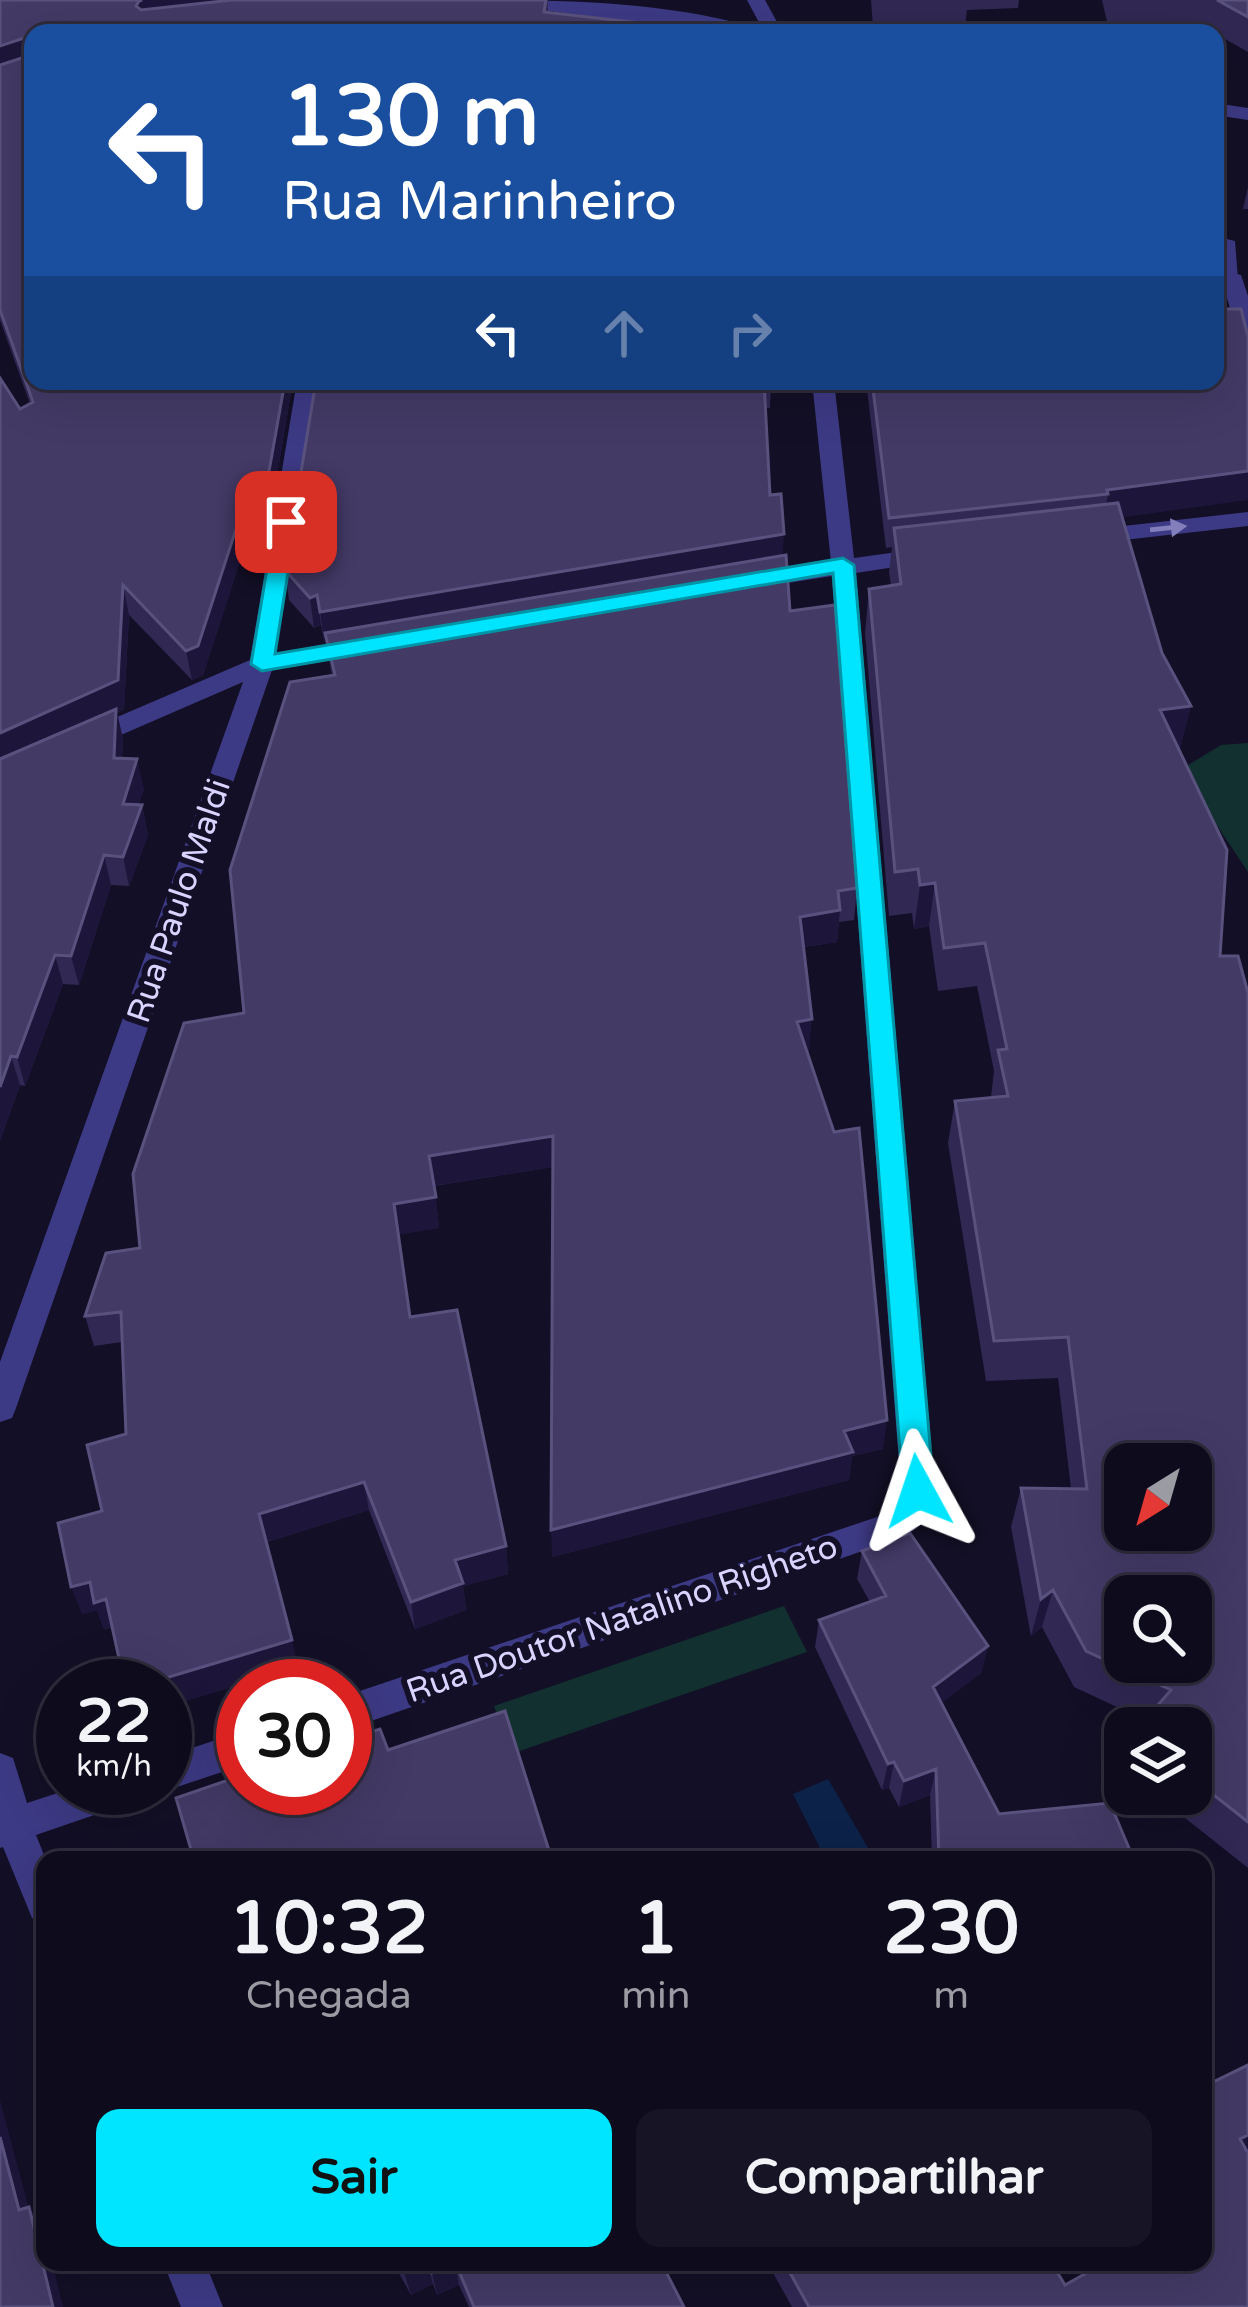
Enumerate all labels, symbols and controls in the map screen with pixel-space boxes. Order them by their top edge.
text: 130 m [282,67,539,168]
icon: left [84,72,240,228]
text: Rua Marinheiro [282,169,677,234]
icon: left [465,300,531,366]
icon: ahead [591,300,657,366]
icon: right [717,300,783,366]
pin [235,471,337,573]
icon: arrive [253,489,319,555]
one-way arrow [1150,518,1187,537]
street label: Rua Paulo Maldi [119,774,239,1028]
position arrow [855,1428,981,1554]
north arrow [1104,1443,1212,1551]
map controls [1104,1443,1212,1815]
street label: Rua Doutor Natalino Righeto [401,1527,843,1711]
button: search [1104,1575,1212,1683]
speed limit sign: 30 [216,1659,372,1815]
text: 22 [76,1686,152,1758]
button: layers [1104,1707,1212,1815]
text: km/h [76,1748,152,1785]
text: 10:32 [229,1886,428,1973]
text: 1 [633,1886,679,1973]
text: 230 [883,1886,1019,1973]
text: Chegada [246,1972,412,2019]
text: min [621,1972,691,2019]
text: m [933,1972,969,2019]
button: Sair [96,2109,612,2247]
button: Compartilhar [636,2109,1152,2247]

